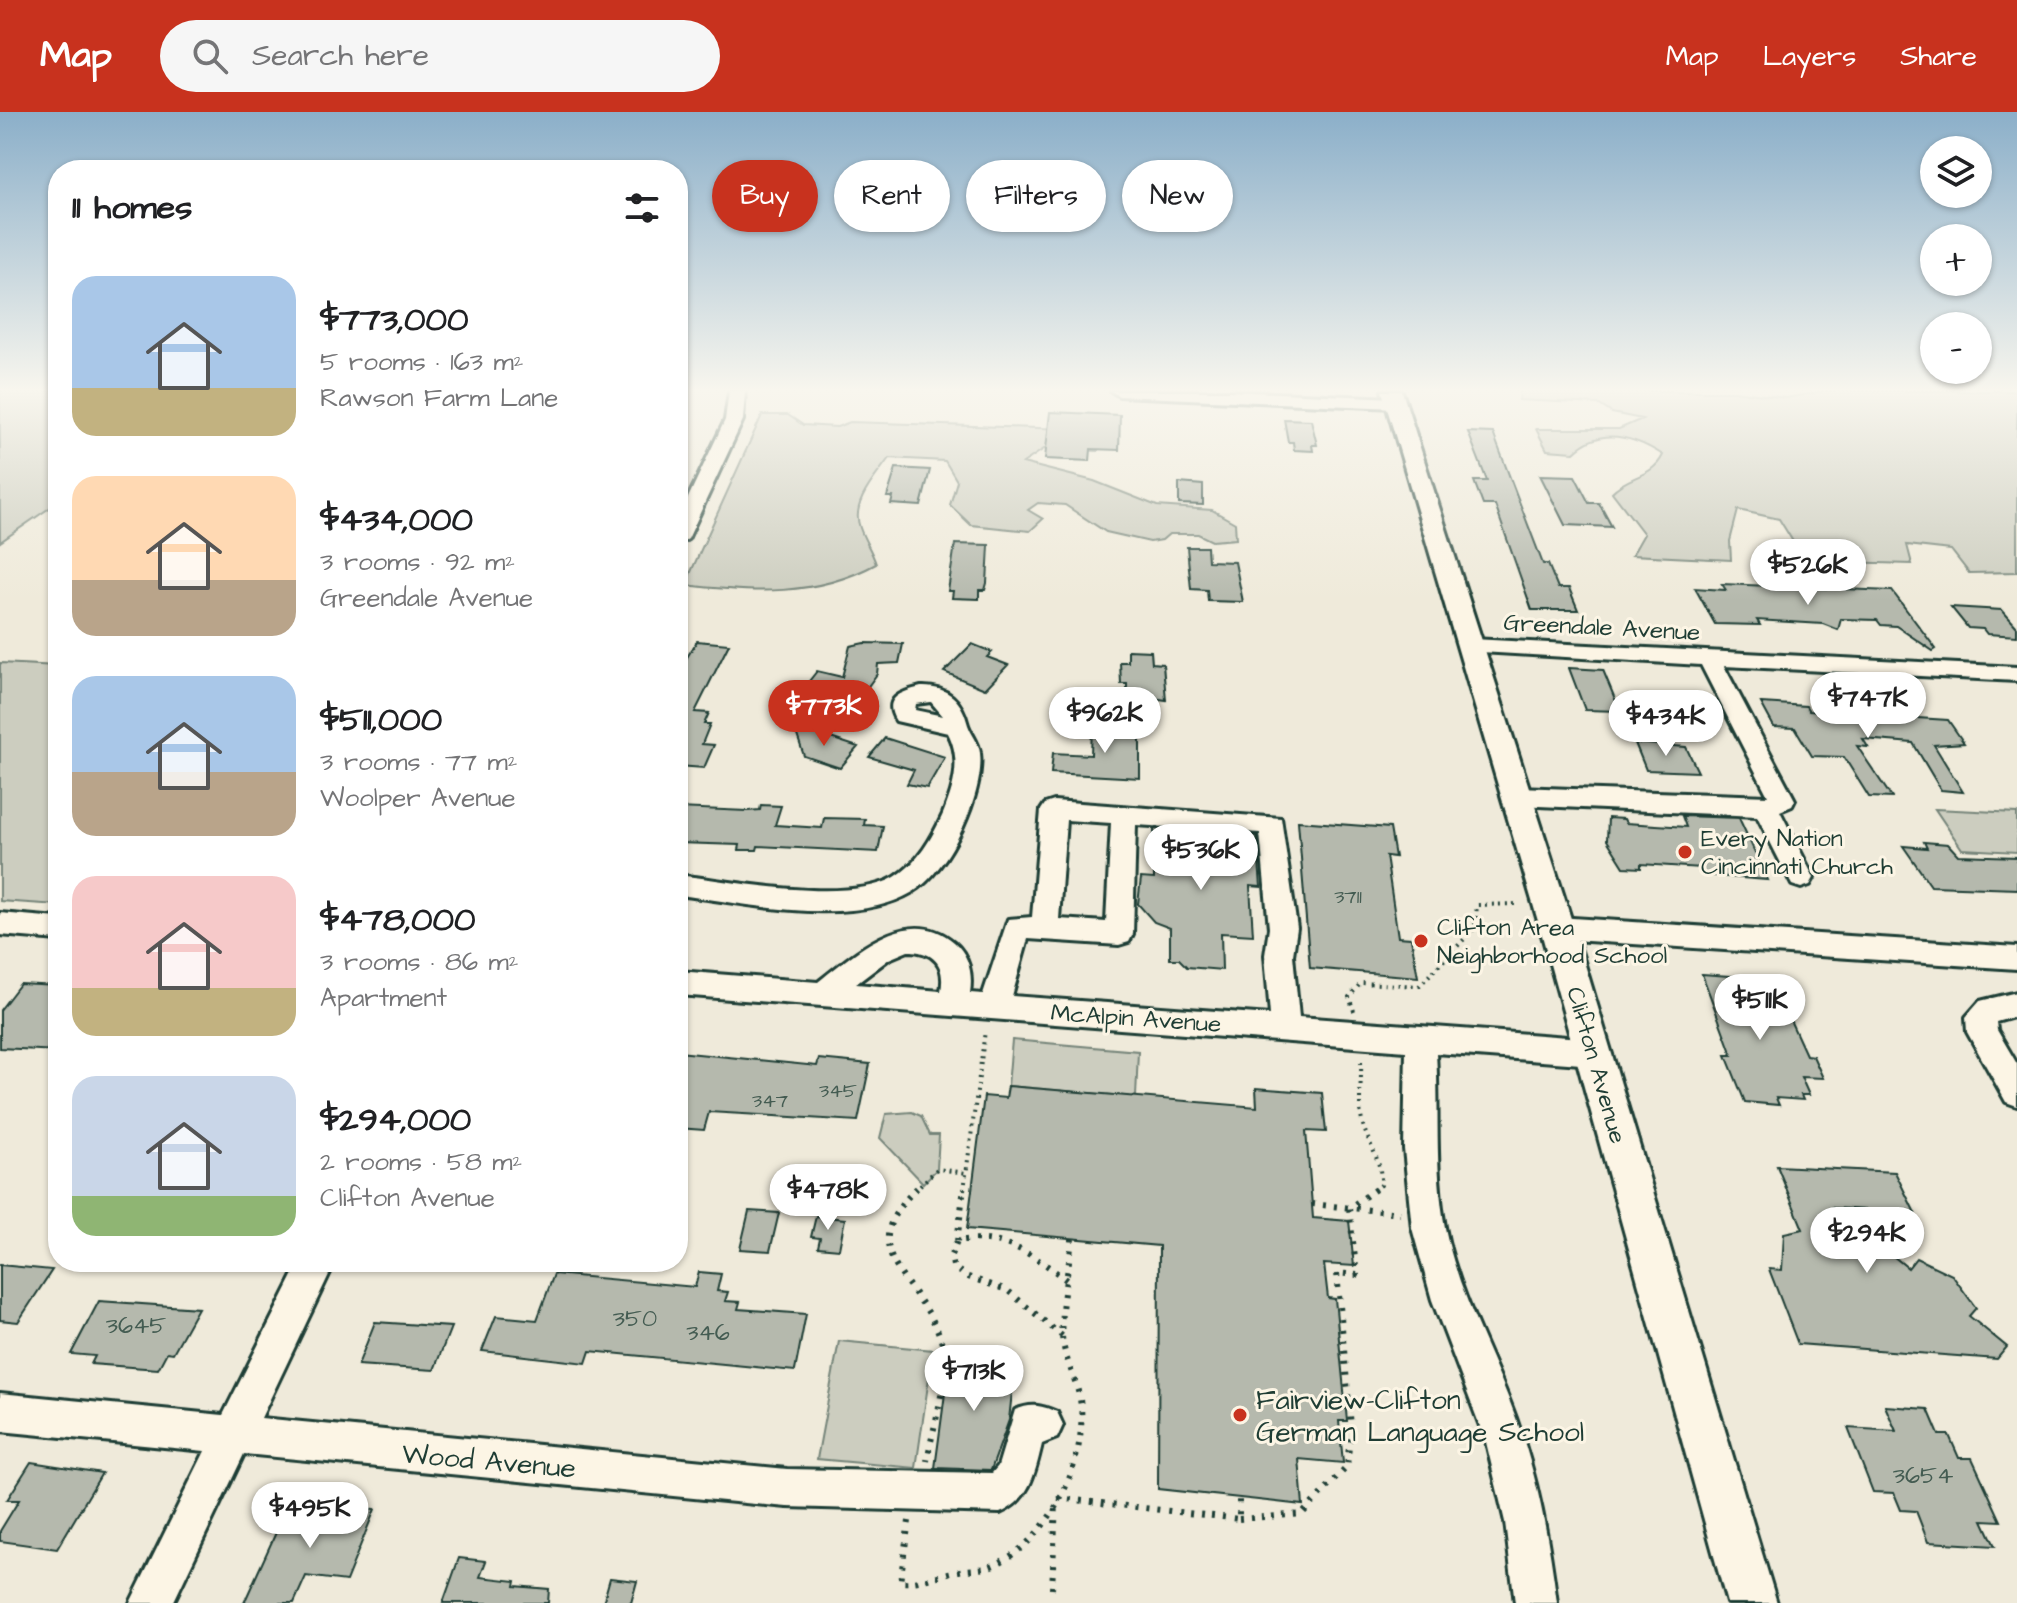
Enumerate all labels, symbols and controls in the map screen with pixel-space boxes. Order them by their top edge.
search box [160,20,720,92]
text: Map [40,30,112,82]
icon: search [188,34,232,78]
text: Search here [252,35,429,77]
text: Map [1666,37,1719,76]
text: Layers [1763,37,1856,76]
text: Share [1900,37,1977,76]
map controls [1920,136,1992,384]
button: layers [1920,136,1992,208]
chip: Buy [712,160,818,232]
chip: Rent [834,160,950,232]
chip: Filters [966,160,1106,232]
chip: New [1122,160,1233,232]
text: 11 homes [72,184,192,232]
icon: filters [620,186,664,230]
button: + [1920,224,1992,296]
text: $773,000 [320,296,468,344]
icon: home [136,308,232,404]
button: − [1920,312,1992,384]
text: 5 rooms · 163 m² [320,344,523,380]
text: Rawson Farm Lane [320,380,558,416]
text: $434,000 [320,496,473,544]
icon: home [136,508,232,604]
pin: $526K [1752,539,1864,607]
text: 3 rooms · 92 m² [320,544,515,580]
text: $526K [1768,547,1848,583]
text: Greendale Avenue [320,580,533,616]
street label: Greendale Avenue [1503,606,1701,650]
pin: $747K [1812,672,1924,740]
pin: $773K [768,680,880,748]
text: $747K [1828,680,1908,716]
pin: $962K [1049,687,1161,755]
text: $773K [786,688,862,724]
pin: $434K [1610,690,1722,758]
text: $962K [1067,695,1143,731]
text: $511,000 [320,696,442,744]
text: $434K [1627,698,1705,734]
icon: home [136,708,232,804]
text: 3 rooms · 77 m² [320,744,517,780]
text: Woolper Avenue [320,780,516,816]
place label: Every Nation Cincinnati Church [1701,822,1893,884]
pin: $536K [1145,824,1257,892]
text: $536K [1162,832,1240,868]
marker: Every Nation Cincinnati Church [1676,843,1694,861]
house number: 3711 [1334,883,1362,911]
text: $478,000 [320,896,475,944]
icon: home [136,908,232,1004]
place label: Clifton Area Neighborhood School [1437,911,1667,974]
marker: Clifton Area Neighborhood School [1412,932,1430,950]
text: 3 rooms · 86 m² [320,944,519,980]
pin: $511K [1704,974,1816,1042]
text: Apartment [320,980,447,1016]
text: $511K [1732,982,1788,1018]
street label: Clifton Avenue [1557,983,1635,1148]
street label: McAlpin Avenue [1050,996,1222,1042]
house number: 345 [819,1077,857,1105]
house number: 347 [752,1087,788,1115]
text: $294,000 [320,1096,471,1144]
icon: home [136,1108,232,1204]
text: 2 rooms · 58 m² [320,1144,522,1180]
pin: $478K [772,1164,884,1232]
text: $478K [788,1172,868,1208]
text: Clifton Avenue [320,1180,495,1216]
pin: $294K [1811,1207,1923,1275]
text: $294K [1828,1215,1906,1251]
house number: 350 [613,1302,657,1336]
house number: 3645 [106,1309,166,1343]
house number: 346 [686,1316,730,1350]
pin: $713K [918,1345,1030,1413]
text: $713K [943,1353,1005,1389]
place label: Fairview-Clifton German Language School [1256,1381,1584,1453]
marker: Fairview-Clifton German Language School [1231,1406,1249,1424]
street label: Wood Avenue [400,1434,577,1489]
house number: 3654 [1893,1459,1953,1493]
pin: $495K [254,1482,366,1550]
text: $495K [269,1490,351,1526]

